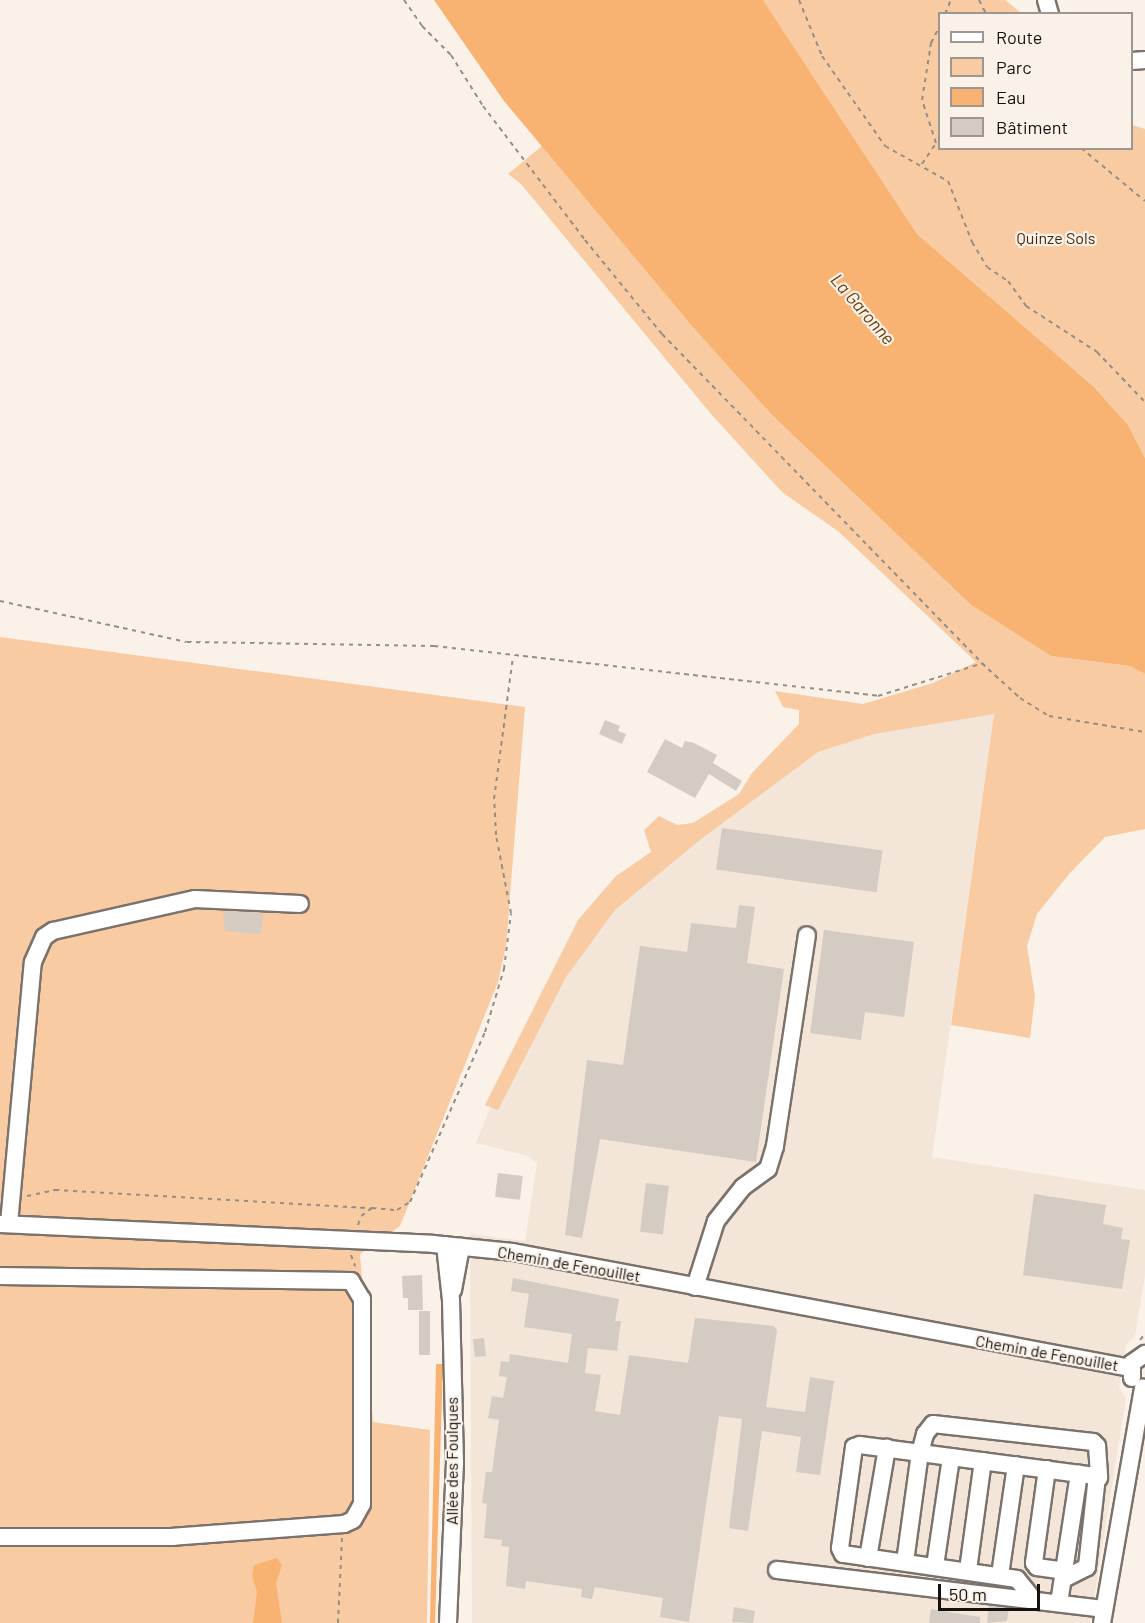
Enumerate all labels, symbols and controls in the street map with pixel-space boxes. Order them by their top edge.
legend [938,12,1133,150]
text: Route [996,26,1042,48]
text: Parc [996,56,1032,78]
text: Eau [996,86,1026,108]
text: Bâtiment [996,116,1068,138]
park label: Quinze Sols [1017,228,1095,248]
water label: La Garonne [826,269,900,349]
street label: Chemin de Fenouillet [496,1242,642,1286]
street label: Chemin de Fenouillet [974,1331,1120,1375]
street label: Allée des Foulques [442,1397,462,1525]
scale bar [941,1572,1043,1610]
text: 50 m [949,1583,987,1605]

